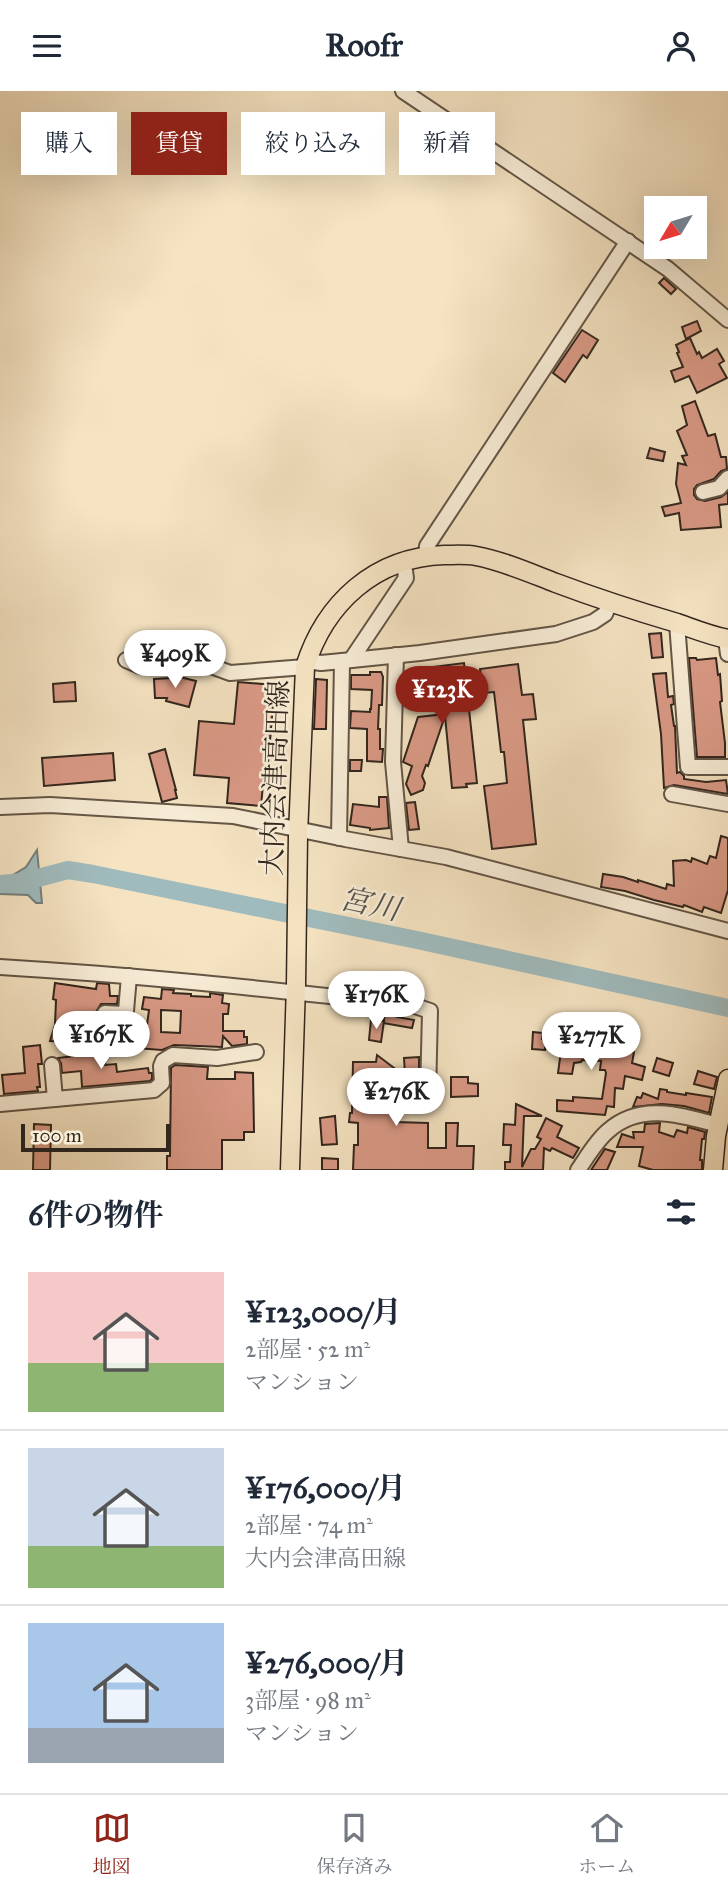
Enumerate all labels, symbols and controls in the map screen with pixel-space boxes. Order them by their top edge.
text: Roofr [325,26,403,65]
icon: menu [28,27,66,65]
icon: person [662,27,700,65]
chip: 購入 [21,112,117,175]
chip: 賃貸 [131,112,227,175]
chip: 絞り込み [241,112,385,175]
chip: 新着 [399,112,495,175]
north arrow [644,196,707,259]
map controls [644,196,707,259]
pin: ¥409K [126,631,224,690]
text: ¥409K [140,639,210,667]
pin: ¥123K [393,667,491,726]
text: ¥123K [411,675,473,703]
street label: 大内会津高田線 [254,679,296,877]
water label: 宮川 [337,880,406,928]
pin: ¥176K [327,971,425,1031]
text: ¥176K [344,980,408,1008]
pin: ¥167K [52,1011,150,1071]
pin: ¥277K [542,1013,640,1072]
text: ¥167K [69,1020,133,1048]
text: ¥277K [558,1021,624,1049]
pin: ¥276K [347,1069,445,1128]
text: ¥276K [363,1077,429,1105]
scale bar [21,1121,170,1153]
text: 100 m [32,1124,82,1147]
icon: filters [662,1193,700,1231]
text: 6件の物件 [28,1197,163,1233]
text: ¥123,000/月 [245,1294,402,1330]
icon: home [84,1300,168,1384]
text: 2部屋 · 52 m² [245,1335,370,1363]
text: マンション [245,1368,359,1396]
text: ¥176,000/月 [245,1470,406,1506]
icon: home [84,1476,168,1560]
text: 2部屋 · 74 m² [245,1511,373,1539]
text: 大内会津高田線 [245,1544,406,1572]
text: ¥276,000/月 [245,1645,408,1681]
icon: home [84,1651,168,1735]
text: 3部屋 · 98 m² [245,1686,371,1714]
text: マンション [245,1719,359,1747]
tab: 地図 [93,1809,131,1878]
tab: 保存済み [316,1809,392,1878]
tab: ホーム [578,1809,635,1878]

